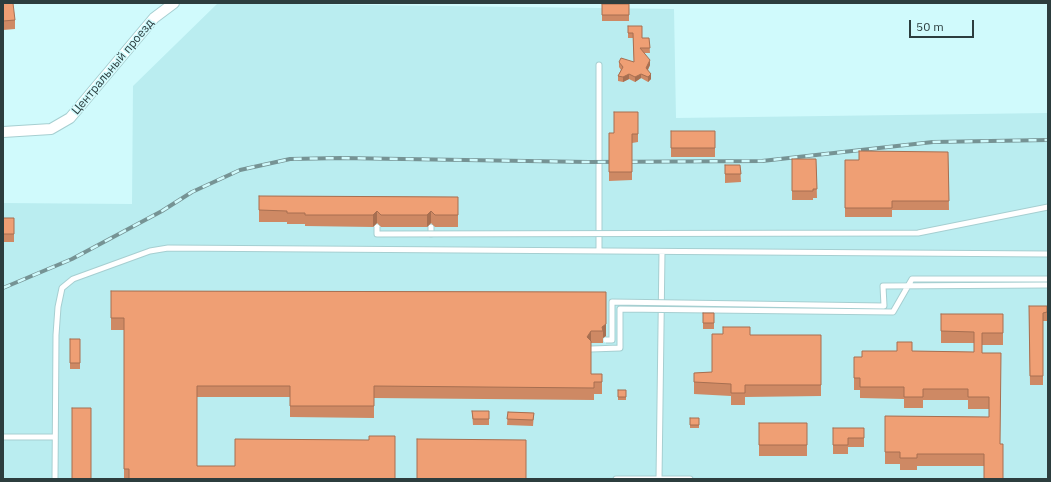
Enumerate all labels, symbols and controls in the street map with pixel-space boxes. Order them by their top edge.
scale bar [911,12,976,38]
street label: Центральный проезд [69,16,157,118]
text: 50 m [916,19,944,34]

